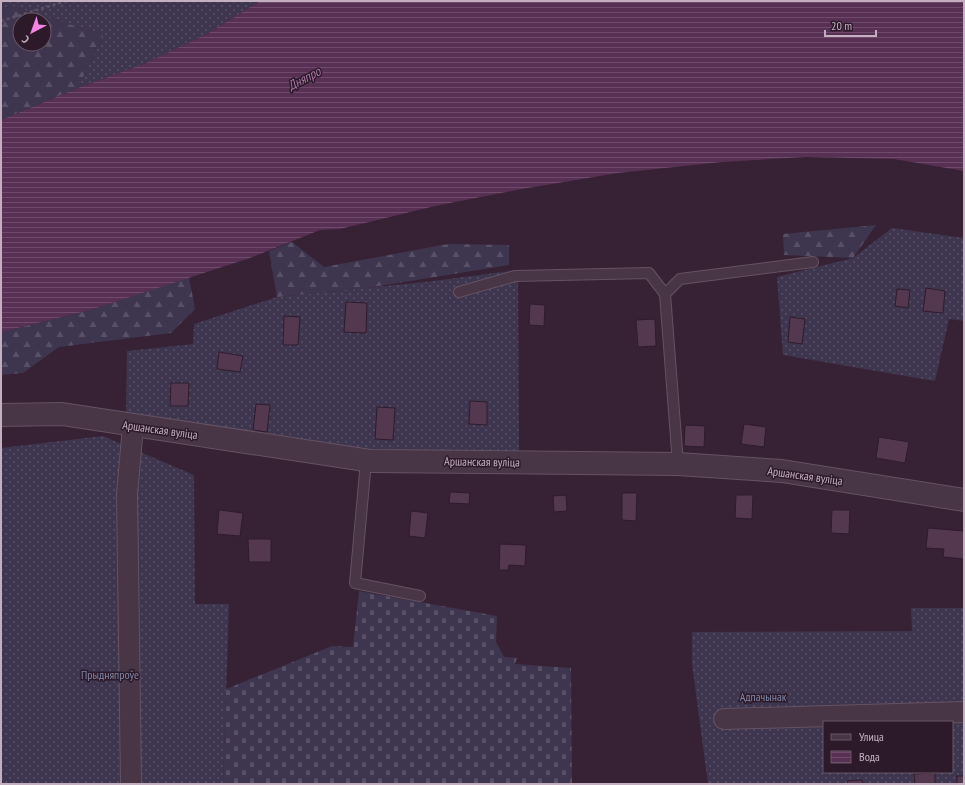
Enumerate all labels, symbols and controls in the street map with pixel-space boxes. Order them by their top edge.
north arrow [12,12,52,52]
scale bar [825,12,876,38]
text: 20 m [831,18,852,33]
text: С [19,33,32,46]
water label: Дняпро [284,62,325,95]
street label: Аршанская вуліца [122,417,199,442]
street label: Аршанская вуліца [444,453,520,470]
street label: Аршанская вуліца [767,463,844,488]
park label: Прыдняпроўе [81,667,139,682]
park label: Адпачынак [740,689,787,704]
legend [823,721,953,773]
text: Улица [859,729,884,744]
text: Вода [859,749,880,764]

